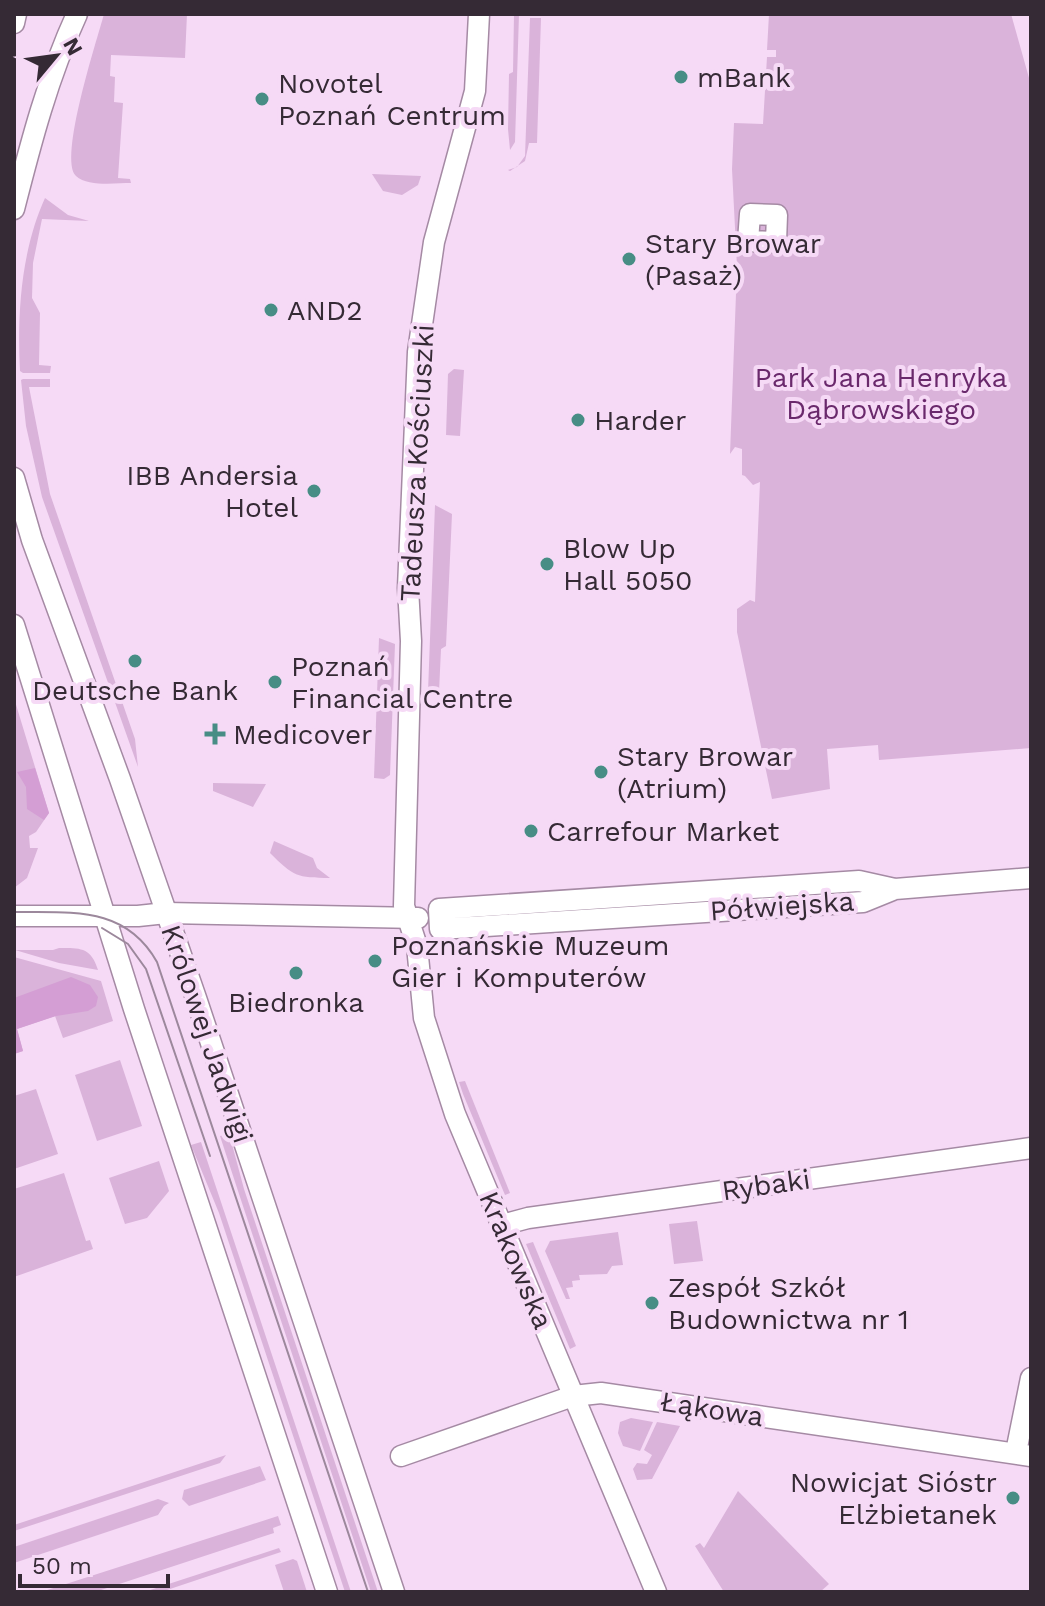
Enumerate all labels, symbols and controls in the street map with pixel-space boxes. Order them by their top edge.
north arrow [16,16,96,96]
text: N [58,33,88,60]
place label: mBank [697,61,791,94]
place label: Novotel Poznań Centrum [278,67,506,132]
marker: mBank [672,68,690,86]
marker: Novotel Poznań Centrum [253,90,271,108]
place label: Stary Browar (Pasaż) [645,227,821,292]
marker: Stary Browar (Pasaż) [620,250,638,268]
place label: AND2 [287,294,363,327]
marker: AND2 [262,301,280,319]
street label: Tadeusza Kościuszki [393,324,441,602]
park label: Park Jana Henryka Dąbrowskiego [755,361,1008,426]
place label: Harder [594,404,686,437]
marker: Harder [569,411,587,429]
place label: IBB Andersia Hotel [126,459,298,524]
marker: IBB Andersia Hotel [305,482,323,500]
place label: Blow Up Hall 5050 [563,532,692,597]
marker: Blow Up Hall 5050 [538,555,556,573]
place label: Poznań Financial Centre [291,650,514,715]
marker: Deutsche Bank [126,652,144,670]
marker: Poznań Financial Centre [266,673,284,691]
place label: Deutsche Bank [32,674,238,707]
place label: Medicover [233,718,372,751]
marker: Medicover [204,723,226,745]
place label: Stary Browar (Atrium) [617,740,793,805]
marker: Stary Browar (Atrium) [592,763,610,781]
place label: Carrefour Market [547,815,780,848]
marker: Carrefour Market [522,822,540,840]
street label: Półwiejska [709,884,855,928]
street label: Królowej Jadwigi [154,921,260,1147]
place label: Poznańskie Muzeum Gier i Komputerów [391,929,669,994]
marker: Poznańskie Muzeum Gier i Komputerów [366,952,384,970]
marker: Biedronka [287,964,305,982]
place label: Biedronka [228,986,364,1019]
street label: Rybaki [720,1162,812,1208]
street label: Krakowska [472,1186,560,1334]
place label: Zespół Szkół Budownictwa nr 1 [668,1271,909,1336]
marker: Zespół Szkół Budownictwa nr 1 [643,1294,661,1312]
street label: Łąkowa [658,1385,766,1433]
place label: Nowicjat Sióstr Elżbietanek [790,1466,997,1531]
marker: Nowicjat Sióstr Elżbietanek [1004,1489,1022,1507]
scale bar [20,1538,168,1588]
text: 50 m [32,1552,92,1580]

